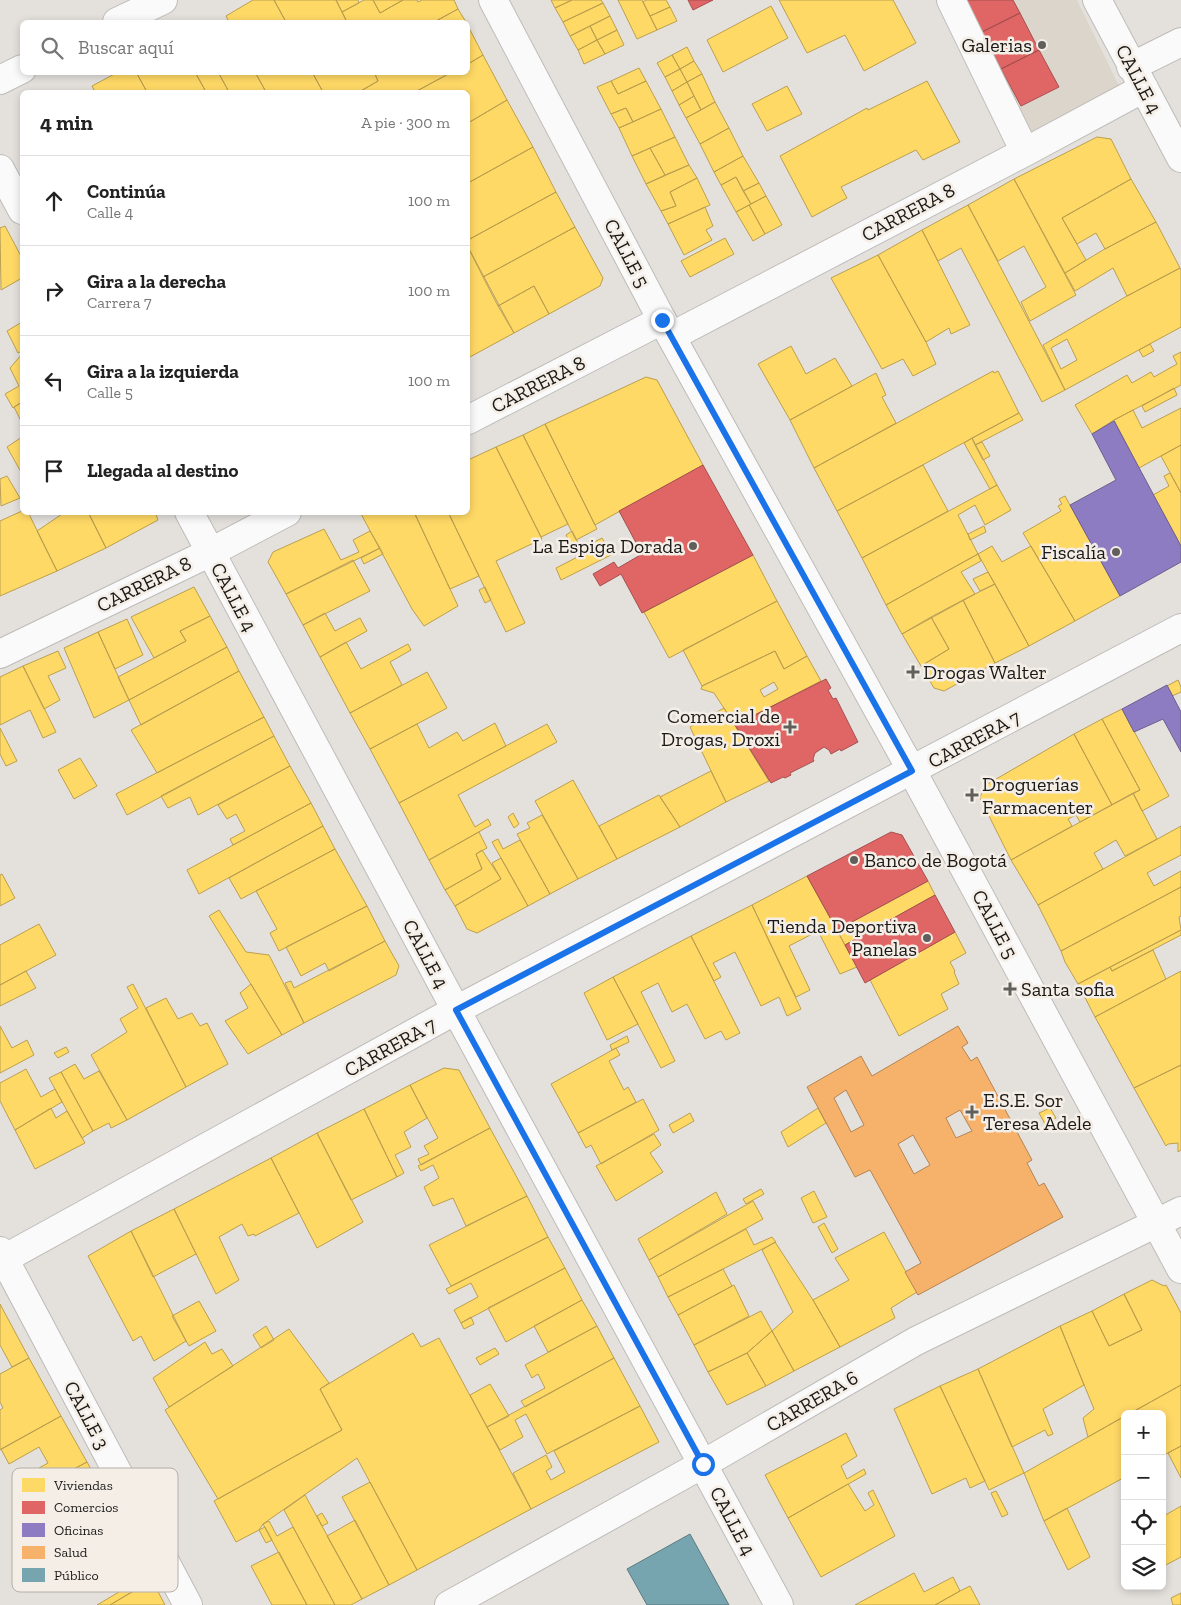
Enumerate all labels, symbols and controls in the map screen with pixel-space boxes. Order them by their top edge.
search box [20,20,470,75]
place label: Galerias [961,33,1032,57]
icon: search [38,34,66,62]
text: Buscar aquí [78,36,174,59]
marker: Galerias [1036,39,1048,51]
street label: CALLE 4 [1111,40,1167,118]
text: 4 min [40,110,93,135]
text: A pie · 300 m [361,113,450,132]
street label: CARRERA 8 [857,177,959,247]
text: Continúa [87,180,166,203]
icon: ahead [40,187,68,215]
text: 100 m [408,191,450,210]
text: Calle 4 [87,203,133,222]
street label: CALLE 5 [599,215,655,291]
text: Gira a la derecha [87,270,226,293]
icon: right [40,277,68,305]
text: 100 m [408,281,450,300]
text: Carrera 7 [87,293,152,312]
route end [651,309,674,332]
street label: CARRERA 8 [487,350,589,418]
text: Gira a la izquierda [87,360,239,383]
icon: left [40,367,68,395]
text: 100 m [408,371,450,390]
text: Calle 5 [87,383,133,402]
icon: arrive [40,457,68,485]
text: Llegada al destino [87,459,238,482]
place label: La Espiga Dorada [533,534,683,558]
marker: La Espiga Dorada [687,540,699,552]
place label: Fiscalía [1041,540,1106,564]
marker: Fiscalía [1110,546,1122,558]
street label: CARRERA 8 [93,551,195,617]
street label: CALLE 4 [206,558,262,636]
place label: Drogas Walter [923,660,1047,684]
marker: Drogas Walter [907,666,919,678]
place label: Comercial de Drogas, Droxi [661,704,780,751]
street label: CARRERA 7 [924,704,1025,773]
marker: Comercial de Drogas, Droxi [784,721,796,733]
place label: Droguerías Farmacenter [982,772,1093,819]
marker: Droguerías Farmacenter [966,789,978,801]
place label: Banco de Bogotá [864,848,1007,872]
marker: Banco de Bogotá [848,854,860,866]
street label: CALLE 5 [967,886,1023,962]
place label: Tienda Deportiva Panelas [767,914,917,961]
street label: CALLE 4 [398,915,454,993]
marker: Tienda Deportiva Panelas [921,932,933,944]
place label: Santa sofia [1021,977,1115,1001]
marker: Santa sofia [1003,982,1017,996]
street label: CARRERA 7 [340,1012,440,1082]
place label: E.S.E. Sor Teresa Adele [983,1088,1092,1135]
marker: E.S.E. Sor Teresa Adele [965,1105,979,1119]
street label: CARRERA 6 [762,1365,862,1437]
street label: CALLE 3 [59,1377,115,1453]
map controls [1121,1410,1166,1590]
button: + [1121,1410,1166,1455]
route start [692,1453,715,1476]
button: − [1121,1455,1166,1500]
legend [12,1468,178,1592]
text: Viviendas [53,1477,113,1494]
street label: CALLE 4 [705,1482,761,1560]
text: Comercios [54,1499,118,1516]
button: locate [1121,1500,1166,1545]
text: Oficinas [54,1522,103,1539]
text: Salud [54,1544,88,1561]
button: layers [1121,1545,1166,1590]
text: Público [54,1567,99,1584]

